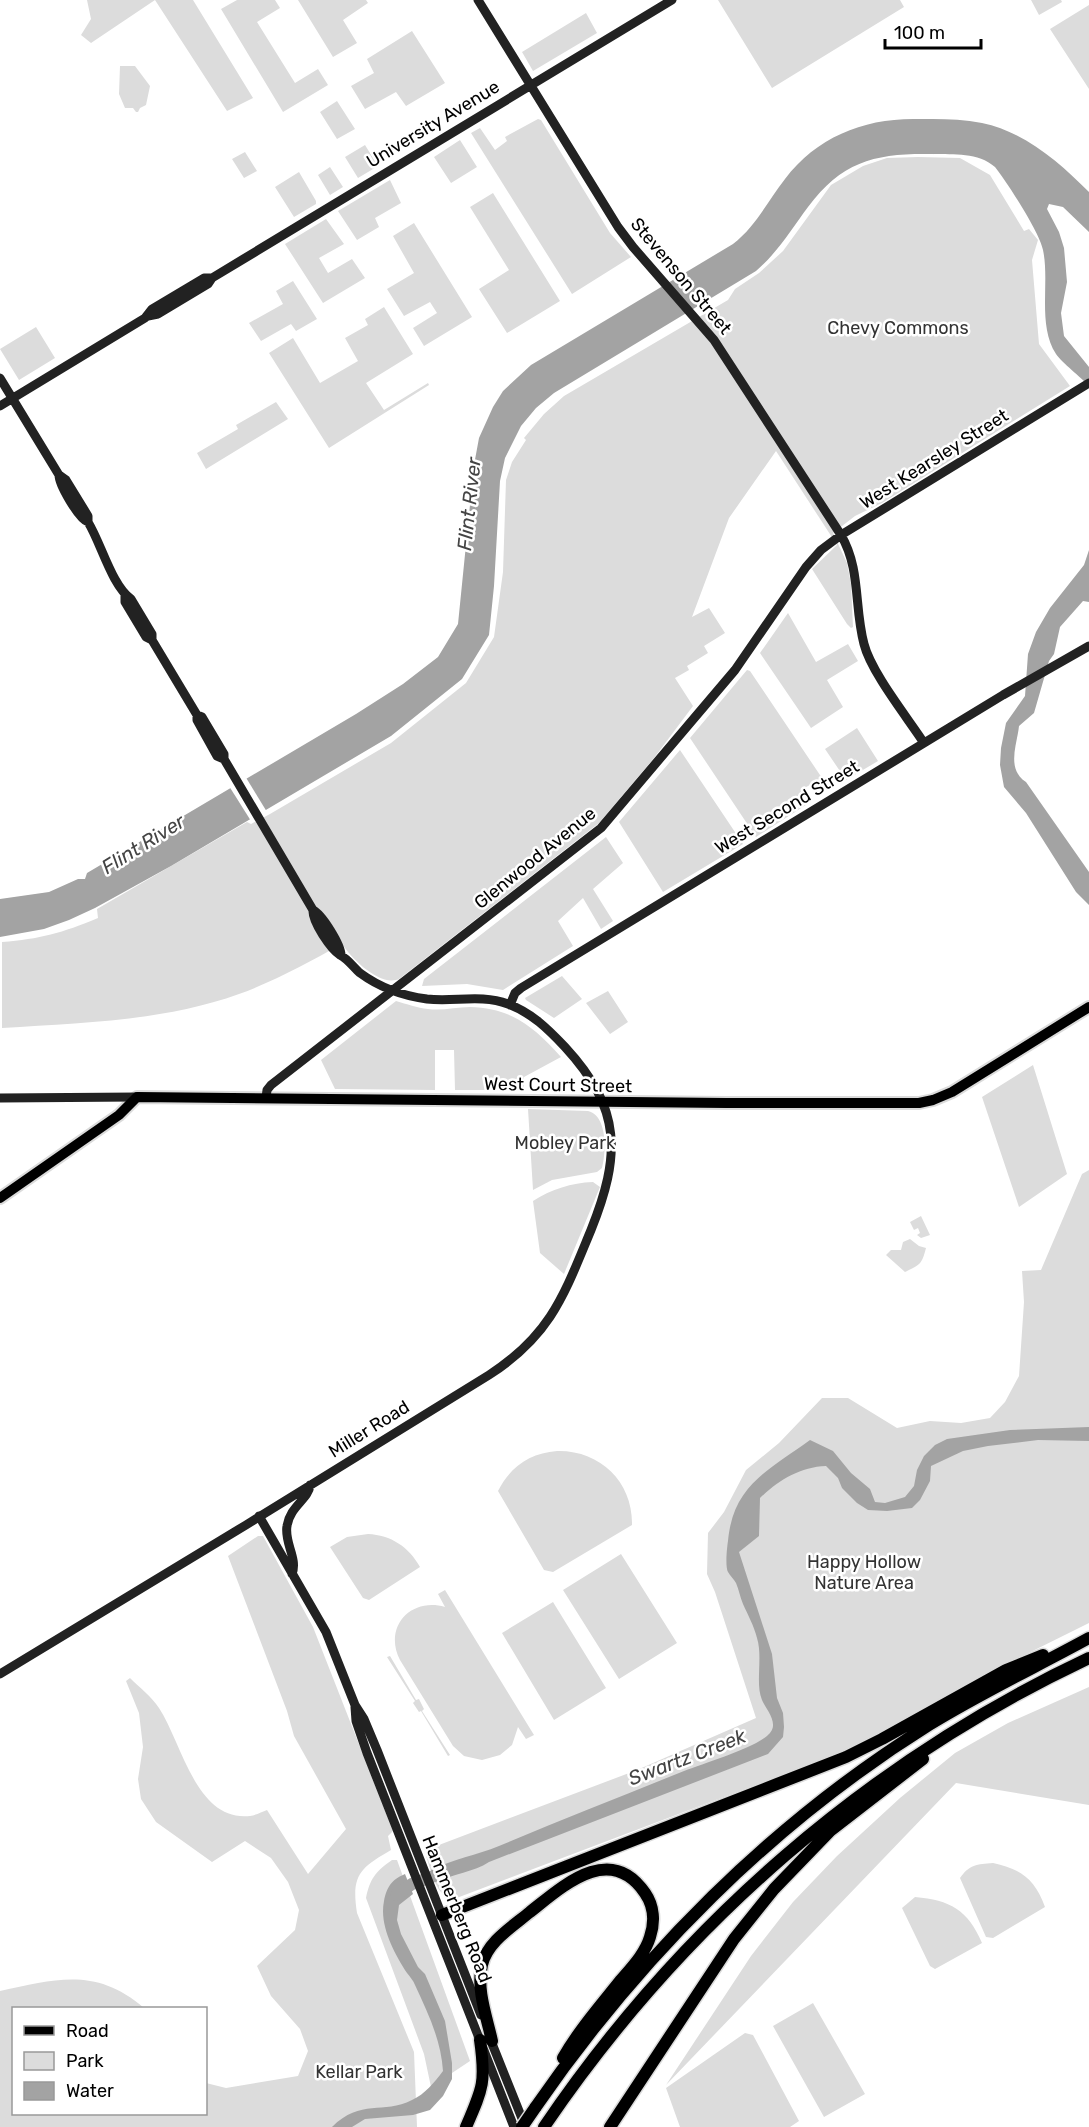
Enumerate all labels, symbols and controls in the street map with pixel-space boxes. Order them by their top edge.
scale bar [885,12,981,50]
text: 100 m [894,22,945,44]
street label: University Avenue [362,76,504,172]
street label: Stevenson Street [626,213,736,339]
park label: Chevy Commons [827,317,969,339]
street label: West Kearsley Street [856,404,1012,514]
water label: Flint River [452,455,486,552]
street label: West Second Street [711,755,863,859]
street label: Glenwood Avenue [470,802,600,914]
water label: Flint River [97,808,190,879]
street label: West Court Street [484,1073,632,1097]
park label: Mobley Park [515,1132,616,1154]
street label: Miller Road [325,1396,413,1462]
park label: Happy Hollow Nature Area [807,1551,921,1594]
water label: Swartz Creek [625,1723,750,1790]
street label: Hammerberg Road [417,1832,497,1986]
legend [12,2007,207,2115]
text: Road [66,2020,109,2042]
text: Park [66,2050,104,2072]
park label: Kellar Park [315,2061,403,2083]
text: Water [66,2080,114,2102]

